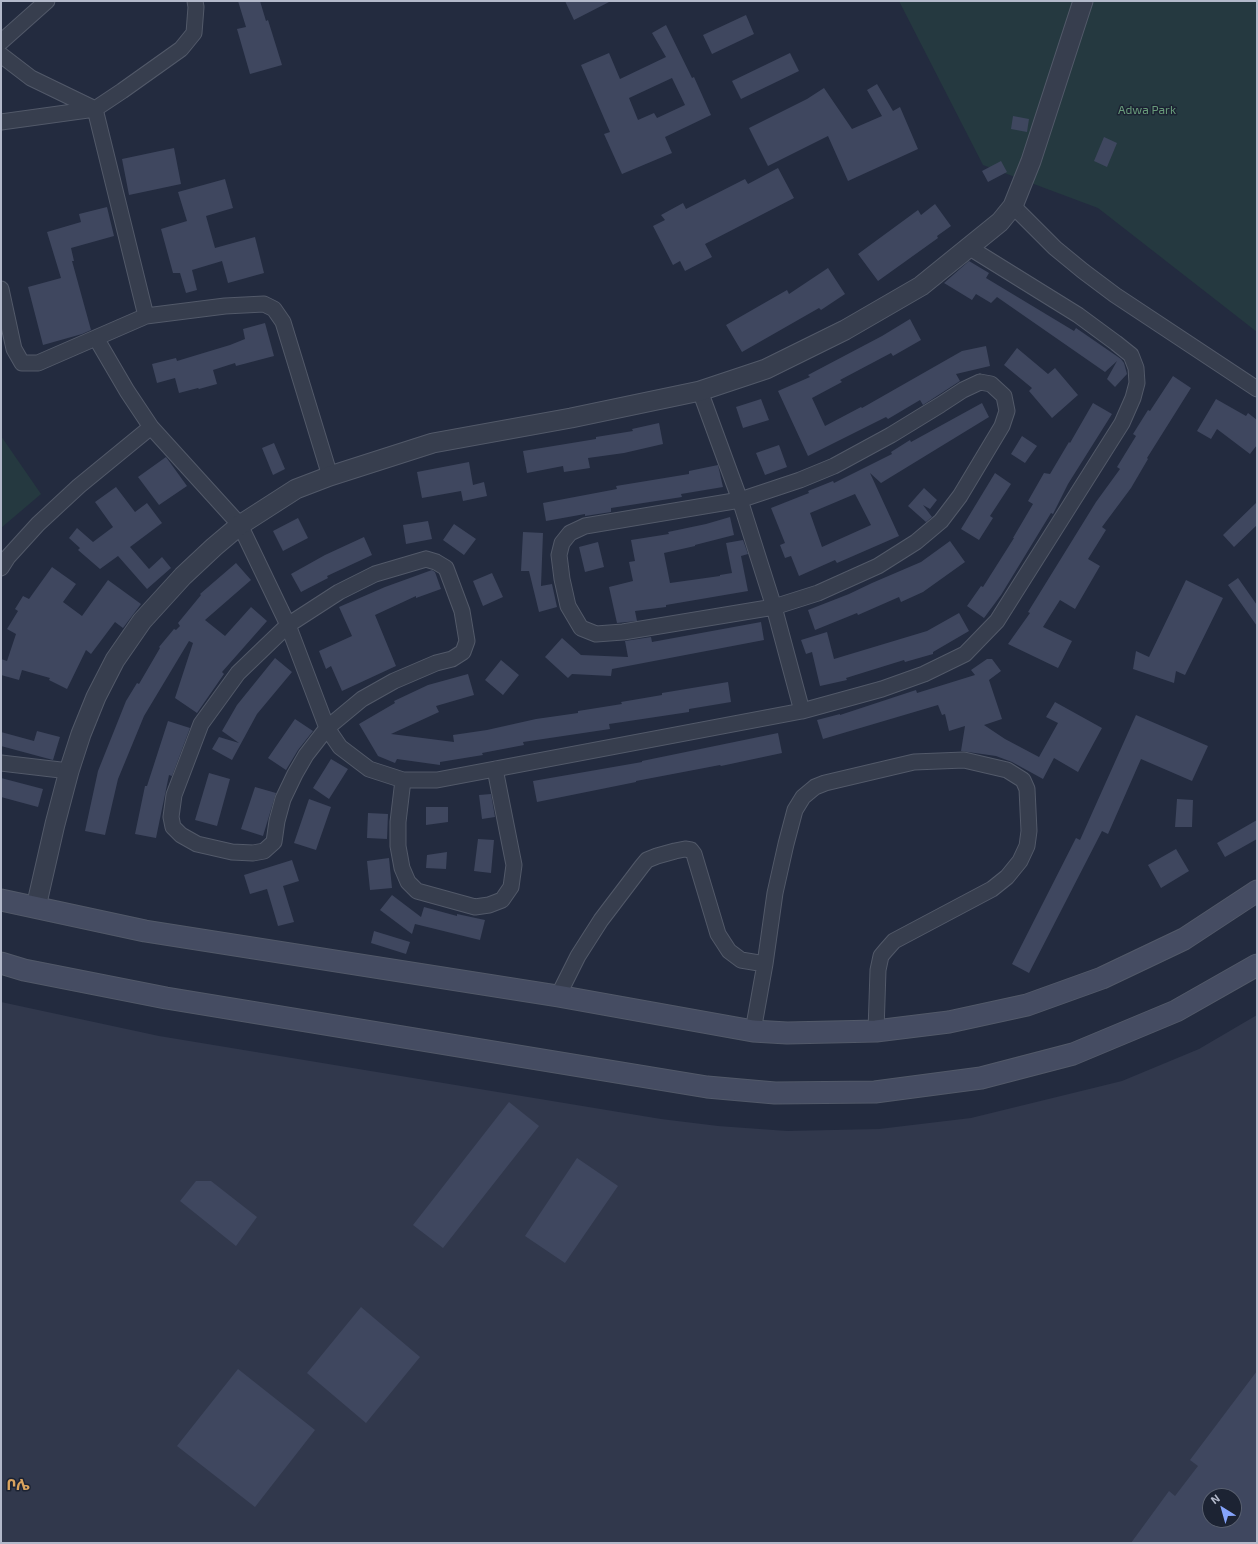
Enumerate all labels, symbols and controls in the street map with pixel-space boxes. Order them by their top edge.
park label: Adwa Park [1118,103,1176,117]
district label: ቦሌ [6,1475,30,1495]
north arrow [1202,1488,1242,1528]
text: N [1208,1491,1222,1506]

